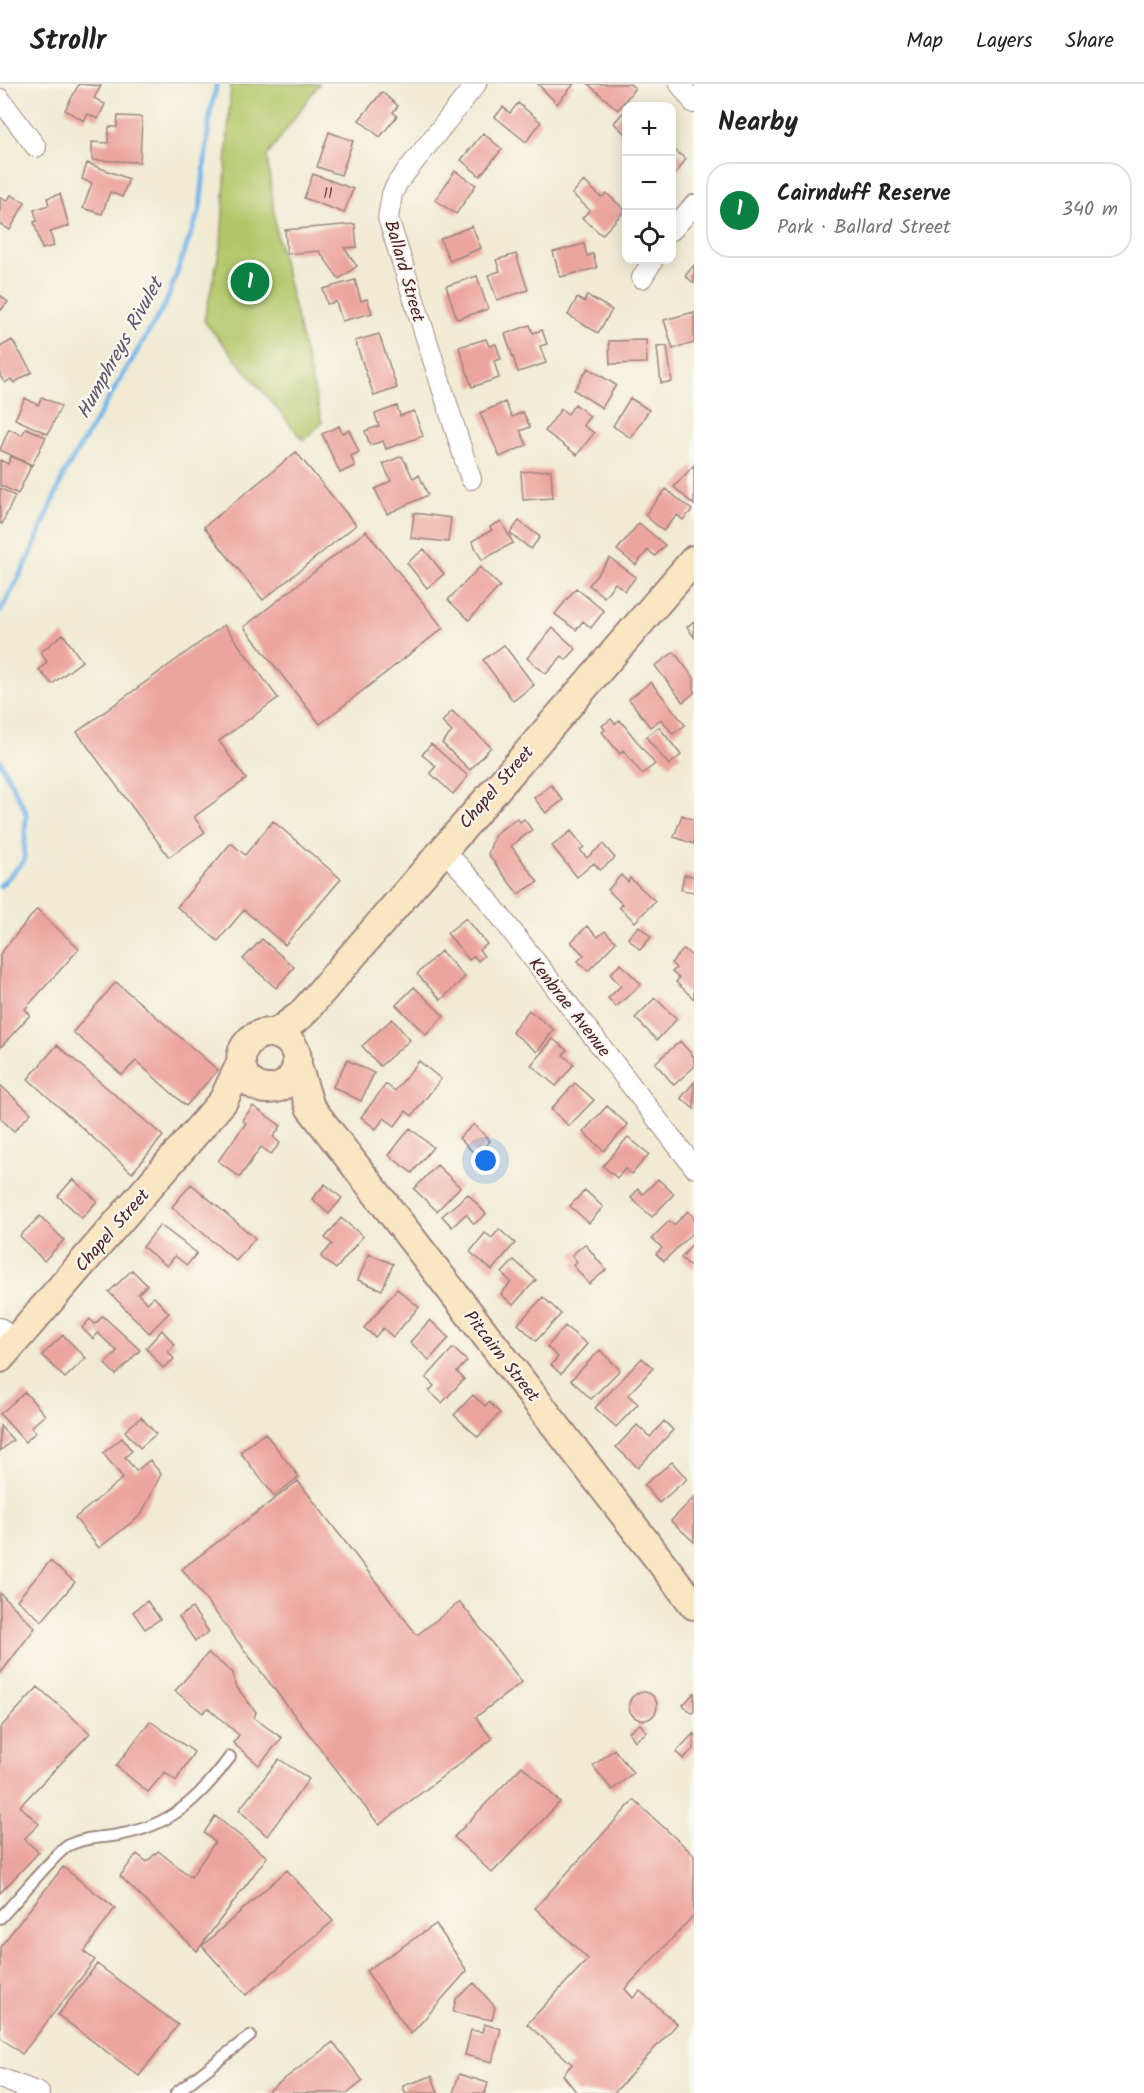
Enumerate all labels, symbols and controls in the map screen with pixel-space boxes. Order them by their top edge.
text: Strollr [30,19,106,64]
text: Map [906,25,943,58]
text: Layers [976,25,1032,58]
text: Share [1065,25,1114,58]
map controls [622,102,676,264]
button: + [622,102,676,156]
text: Nearby [718,102,798,144]
button: − [622,156,676,210]
text: Cairnduff Reserve [777,177,951,212]
house number: 11 [323,182,333,206]
text: 1 [736,194,743,226]
text: 340 m [1062,194,1118,226]
button: locate [622,210,676,264]
text: Park · Ballard Street [777,212,951,244]
street label: Ballard Street [375,217,432,327]
pin: 1 [230,260,270,304]
water label: Humphreys Rivulet [69,270,174,425]
street label: Chapel Street [452,739,542,836]
street label: Kenbrae Avenue [520,952,617,1064]
your location [471,1146,500,1175]
street label: Chapel Street [68,1182,158,1279]
street label: Pitcairn Street [455,1305,547,1410]

